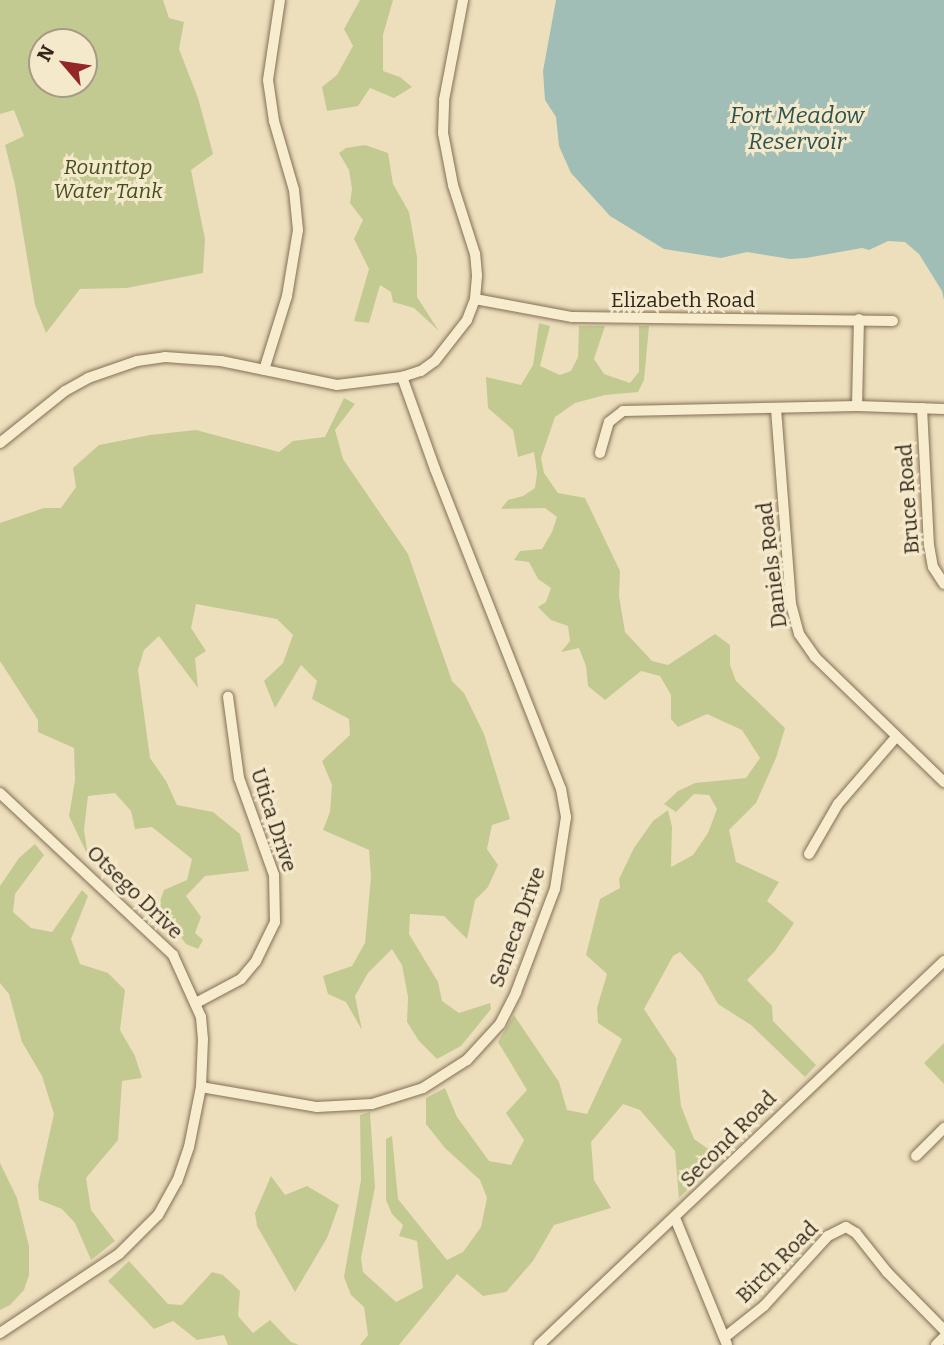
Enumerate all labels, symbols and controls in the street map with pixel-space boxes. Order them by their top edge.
north arrow [28,28,98,98]
text: N [32,42,60,66]
water label: Fort Meadow Reservoir [730,101,864,155]
park label: Rounttop Water Tank [53,154,163,204]
street label: Elizabeth Road [611,287,755,313]
street label: Bruce Road [892,443,924,555]
street label: Daniels Road [752,501,792,629]
street label: Utica Drive [245,765,303,875]
street label: Otsego Drive [82,840,188,944]
street label: Seneca Drive [484,863,550,991]
street label: Second Road [675,1086,781,1192]
street label: Birch Road [731,1216,823,1308]

